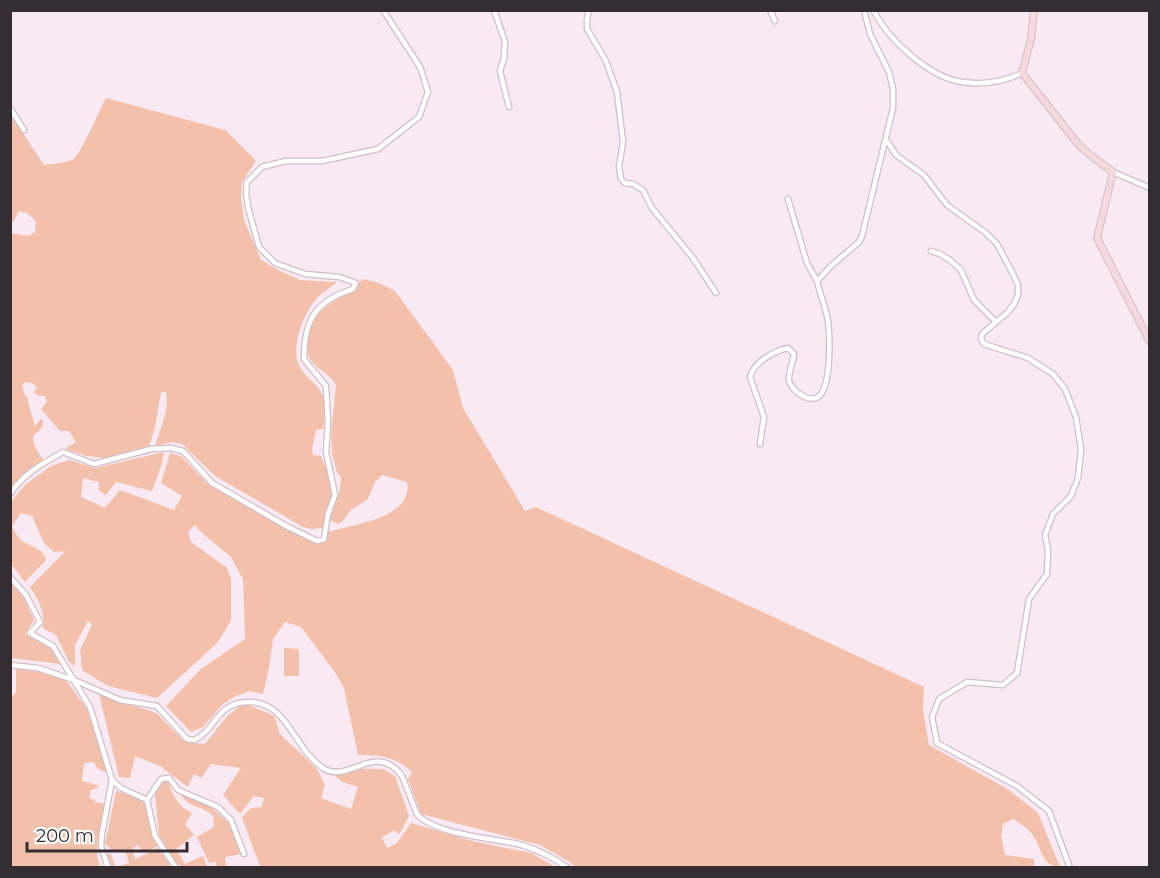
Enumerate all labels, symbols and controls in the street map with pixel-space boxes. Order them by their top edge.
scale bar [27,815,188,853]
text: 200 m [36,825,94,847]

